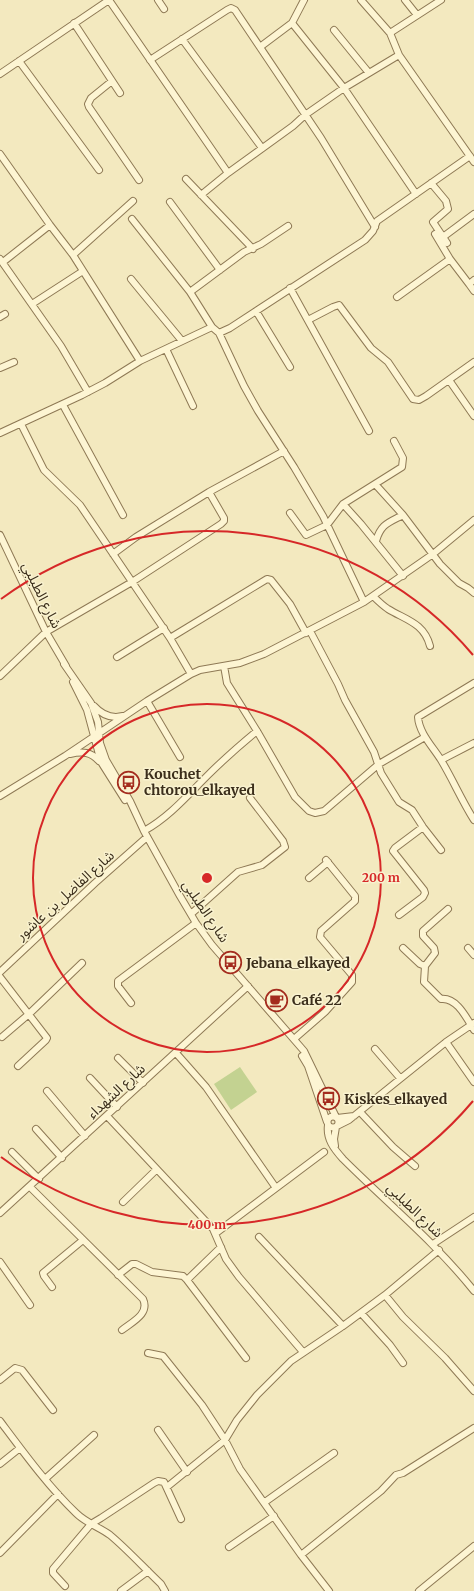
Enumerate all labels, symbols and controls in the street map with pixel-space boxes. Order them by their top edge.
street label: شارع الطبلبي [16,559,66,632]
place label: Kouchet chtorou_elkayed [144,765,256,799]
bus stop icon: Kouchet chtorou_elkayed [115,769,141,795]
street label: شارع الفاضل بن عاشور [11,846,119,946]
text: 200 m [362,870,400,885]
centre of rings [200,871,214,885]
street label: شارع الطبلبي [177,876,234,947]
bus stop icon: Jebana_elkayed [218,950,244,976]
place label: Jebana_elkayed [245,954,351,972]
cafe icon: Café 22 [264,987,290,1013]
place label: Café 22 [292,991,342,1009]
street label: شارع الشهداء [83,1059,150,1124]
bus stop icon: Kiskes_elkayed [316,1086,342,1112]
place label: Kiskes_elkayed [344,1090,448,1108]
street label: شارع الطبلبي [381,1179,447,1243]
text: 400 m [188,1217,226,1232]

